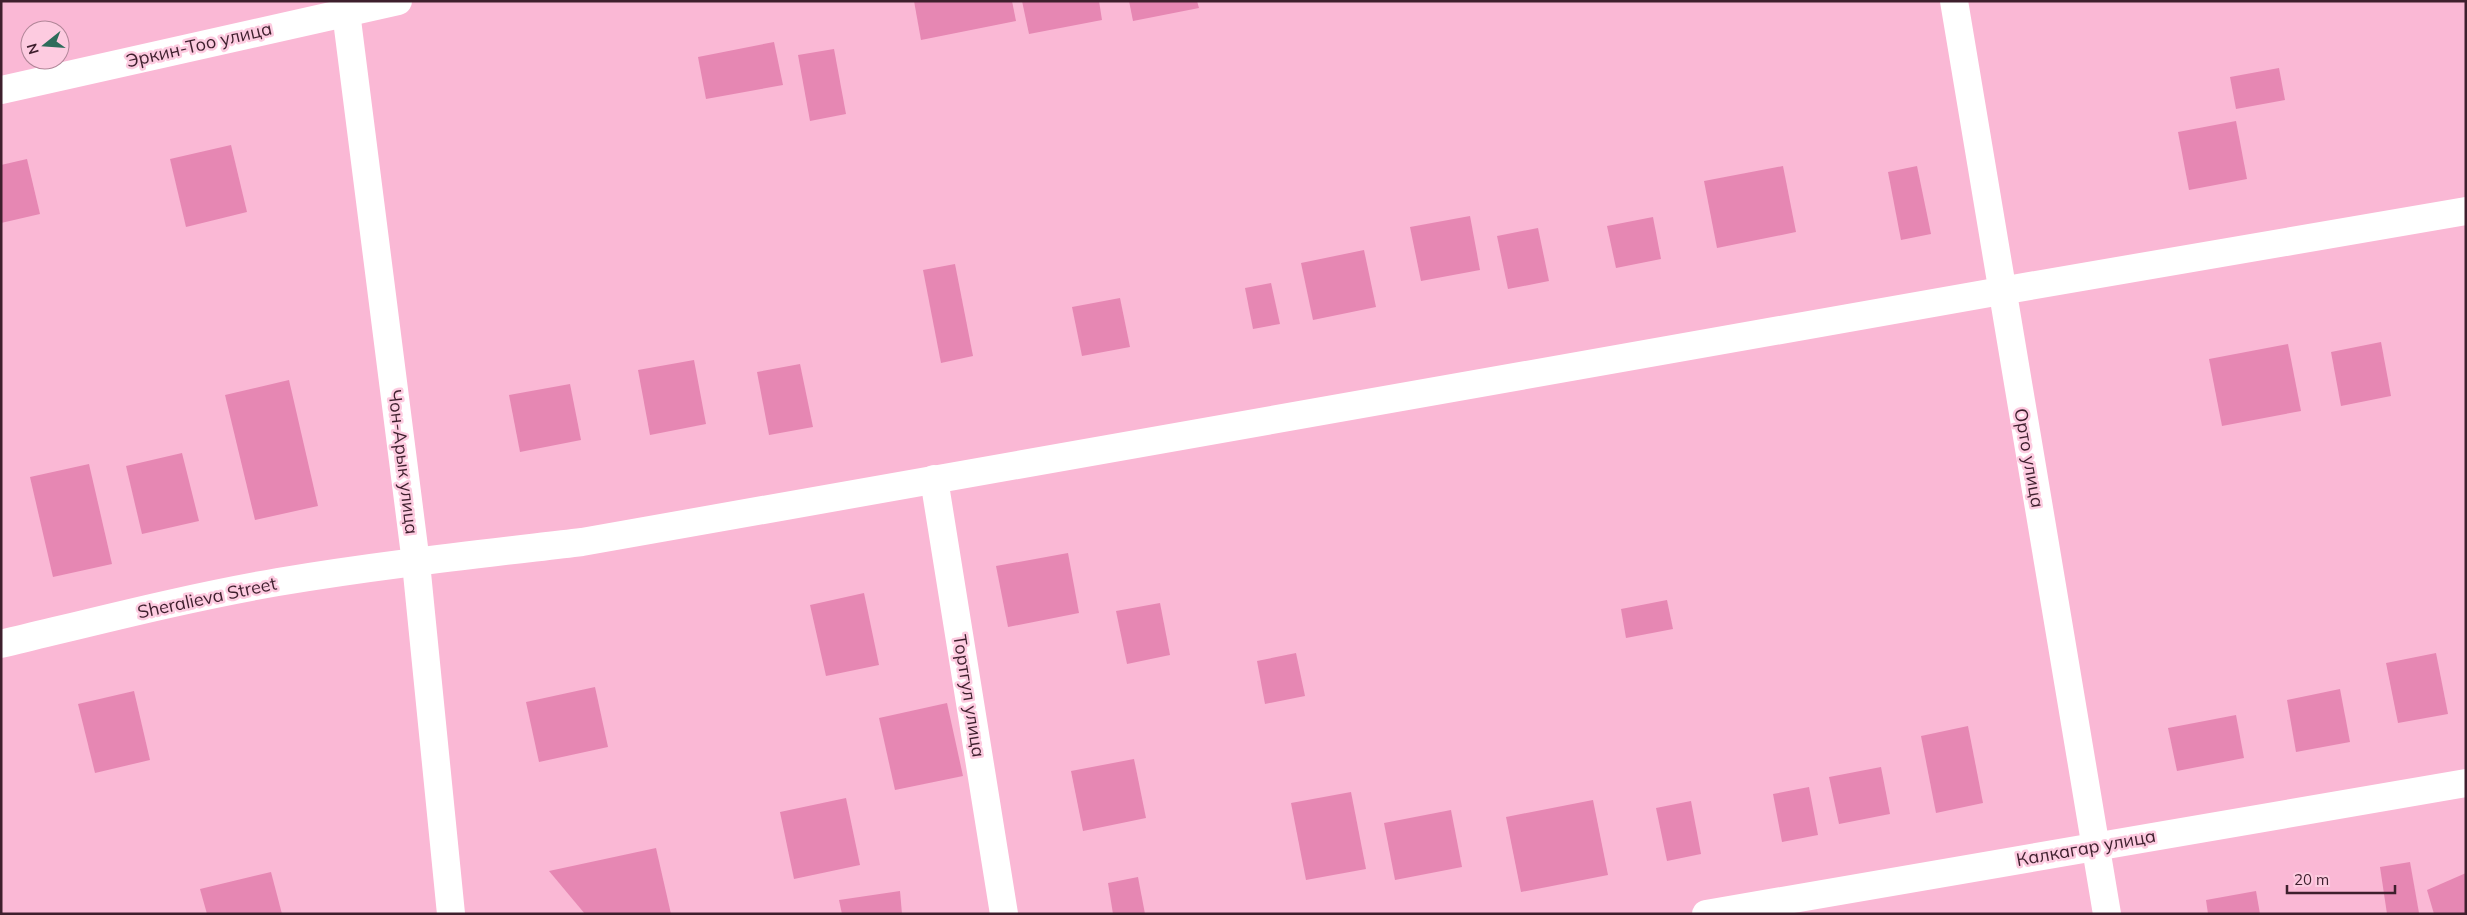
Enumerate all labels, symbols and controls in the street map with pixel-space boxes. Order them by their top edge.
street label: Эркин-Тоо улица [124,17,274,72]
north arrow [20,20,70,70]
text: N [22,41,43,56]
street label: Чон-Арык улица [383,388,424,536]
street label: Орто улица [2009,406,2050,509]
street label: Sheralieva Street [135,572,279,623]
street label: Тортгул улица [948,633,991,759]
street label: Калкагар улица [2014,824,2157,871]
scale bar [2287,862,2394,894]
text: 20 m [2294,870,2329,889]

